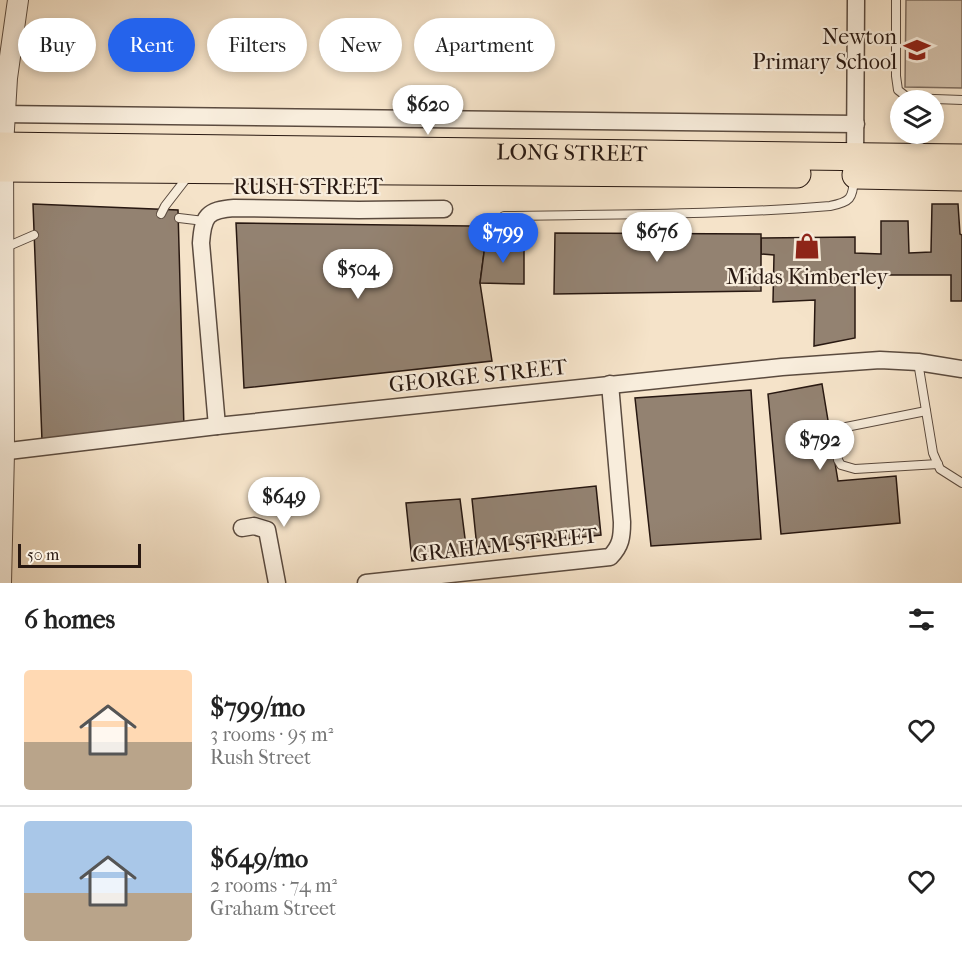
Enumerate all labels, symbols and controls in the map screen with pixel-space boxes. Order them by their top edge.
chip: Buy [18,18,96,72]
chip: Rent [108,18,195,72]
chip: Filters [207,18,307,72]
chip: New [319,18,402,72]
chip: Apartment [414,18,555,72]
place label: Newton Primary School [752,24,897,75]
school or university icon: Newton Primary School [902,35,932,65]
pin: $620 [392,85,464,136]
map controls [890,90,944,144]
button: layers [890,90,944,144]
text: $620 [406,93,450,116]
street label: LONG STREET [496,139,649,167]
street label: RUSH STREET [233,174,384,200]
pin: $676 [621,212,693,263]
pin: $799 [467,213,539,264]
text: $676 [636,220,678,243]
text: $799 [482,221,524,244]
shop icon: Midas Kimberley [792,231,822,261]
pin: $504 [322,249,394,300]
text: $504 [337,257,379,280]
place label: Midas Kimberley [726,264,889,290]
street label: GEORGE STREET [388,354,570,398]
pin: $792 [784,420,856,471]
text: $792 [799,428,841,451]
pin: $649 [248,477,320,528]
text: $649 [262,485,306,508]
street label: GRAHAM STREET [411,522,600,568]
scale bar [18,541,141,568]
text: 50 m [27,545,59,564]
icon: filters [905,603,938,636]
text: 6 homes [24,604,115,635]
text: $799/mo [210,692,305,723]
icon: home [72,694,144,766]
icon: heart [905,714,938,747]
text: 3 rooms · 95 m² [210,723,333,746]
text: Rush Street [210,746,311,769]
text: $649/mo [210,843,308,874]
icon: home [72,845,144,917]
icon: heart [905,865,938,898]
text: 2 rooms · 74 m² [210,874,337,897]
text: Graham Street [210,897,336,920]

